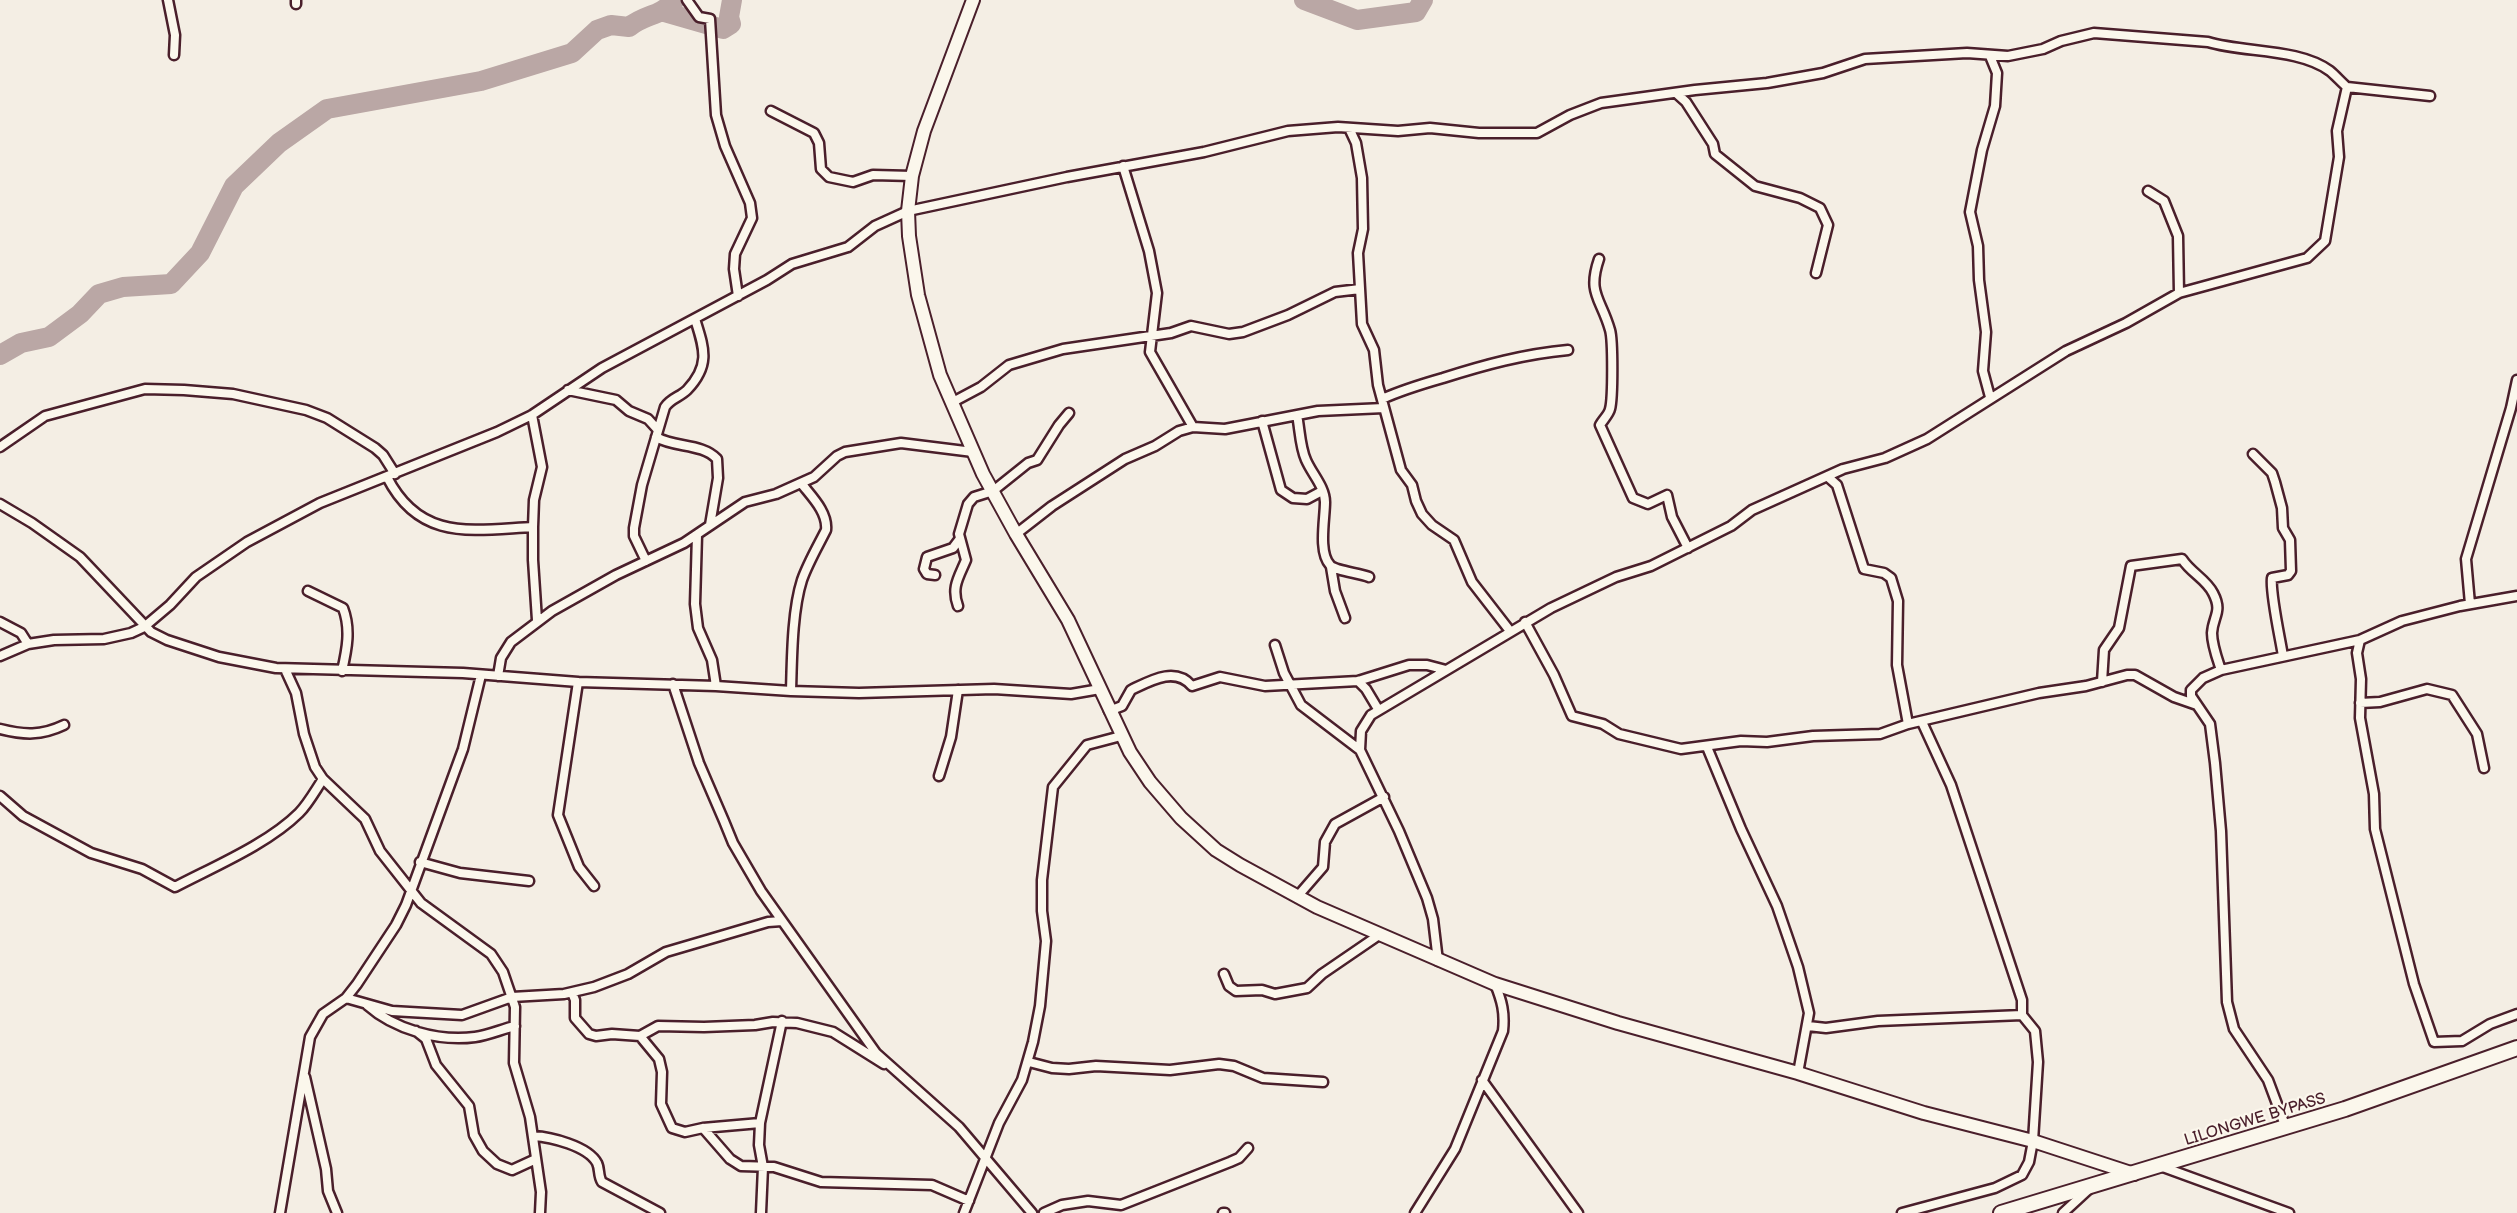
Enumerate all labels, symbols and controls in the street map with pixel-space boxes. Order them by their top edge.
street label: LILONGWE BYPASS [2182,1089,2328,1151]

